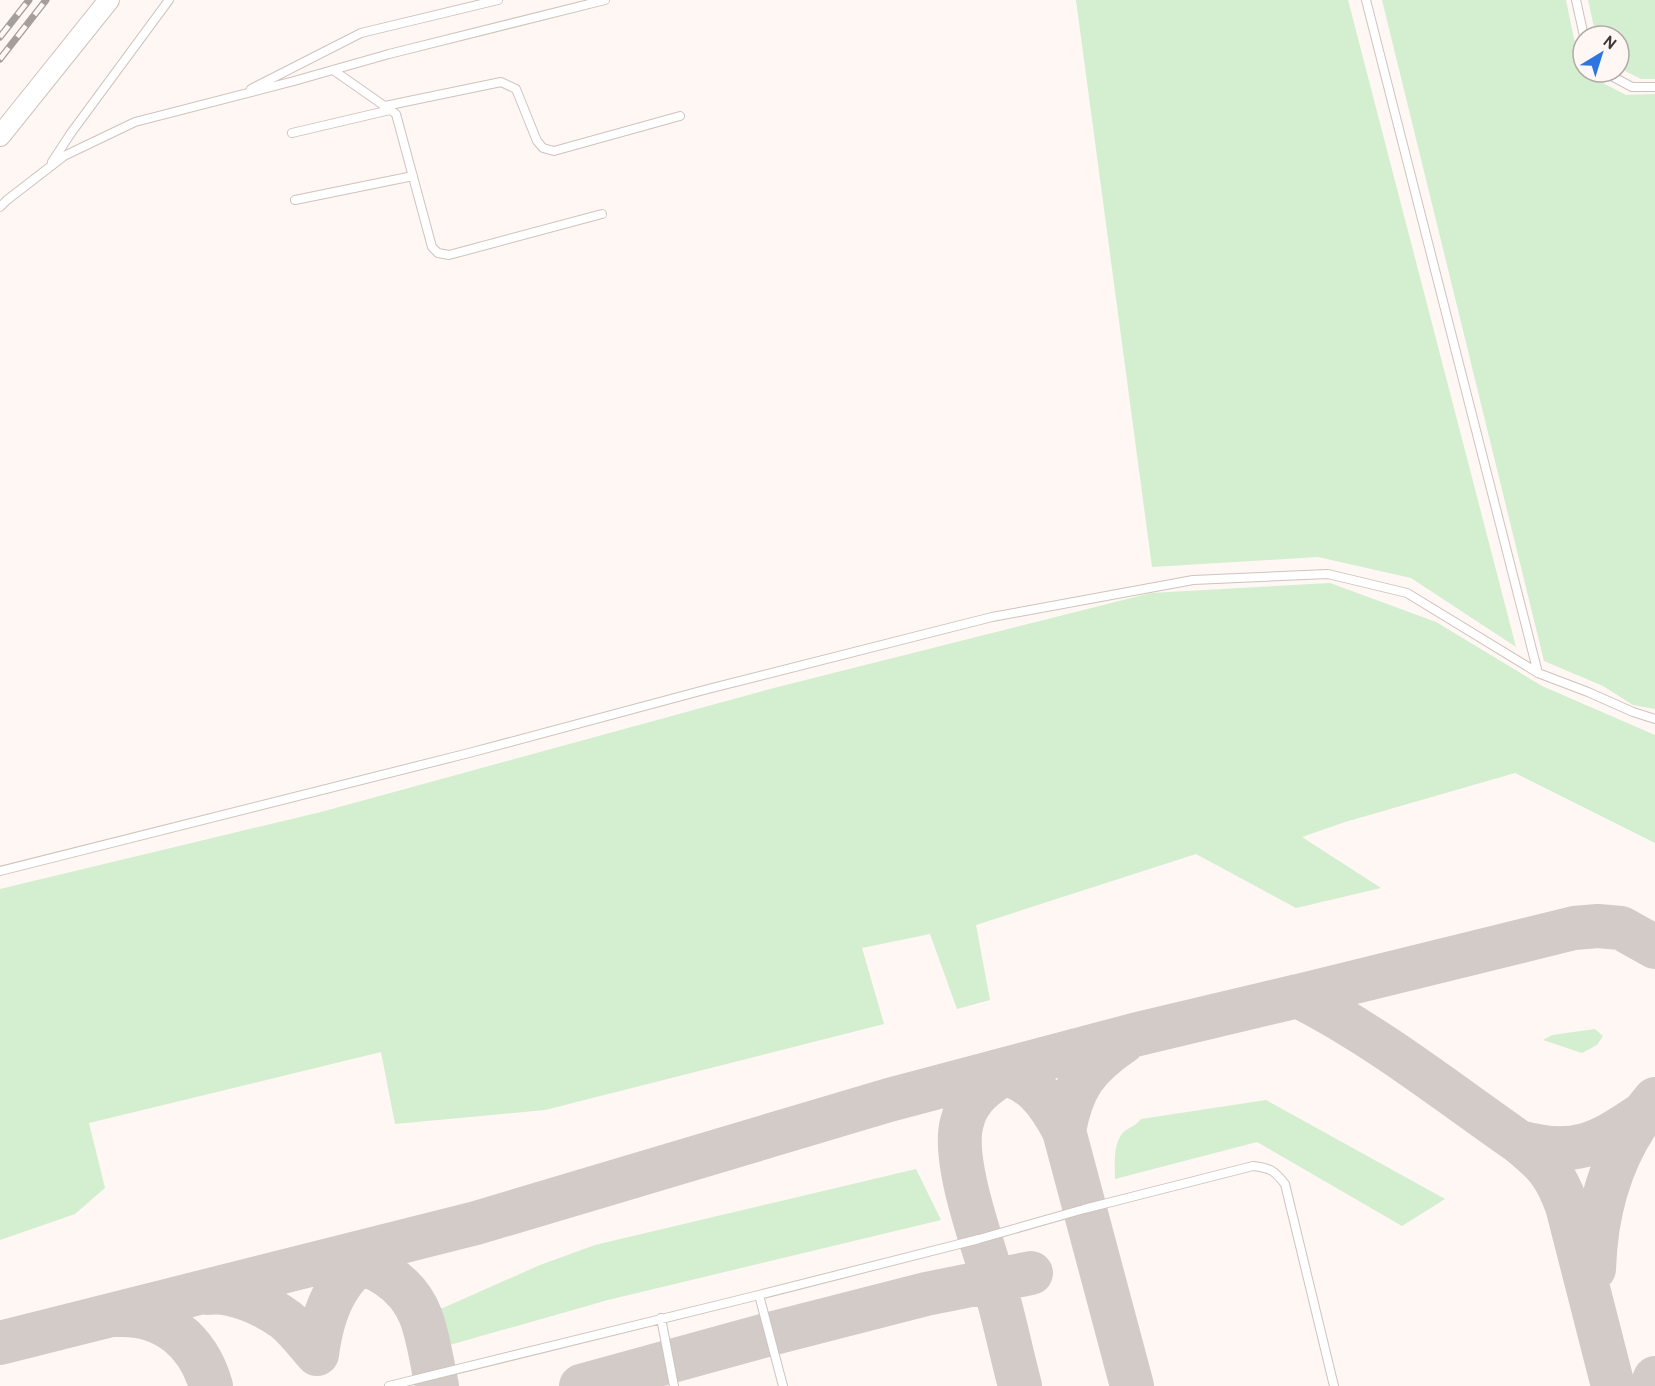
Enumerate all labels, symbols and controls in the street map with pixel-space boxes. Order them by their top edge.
north arrow [1571,24,1631,84]
text: N [1598,32,1620,55]

